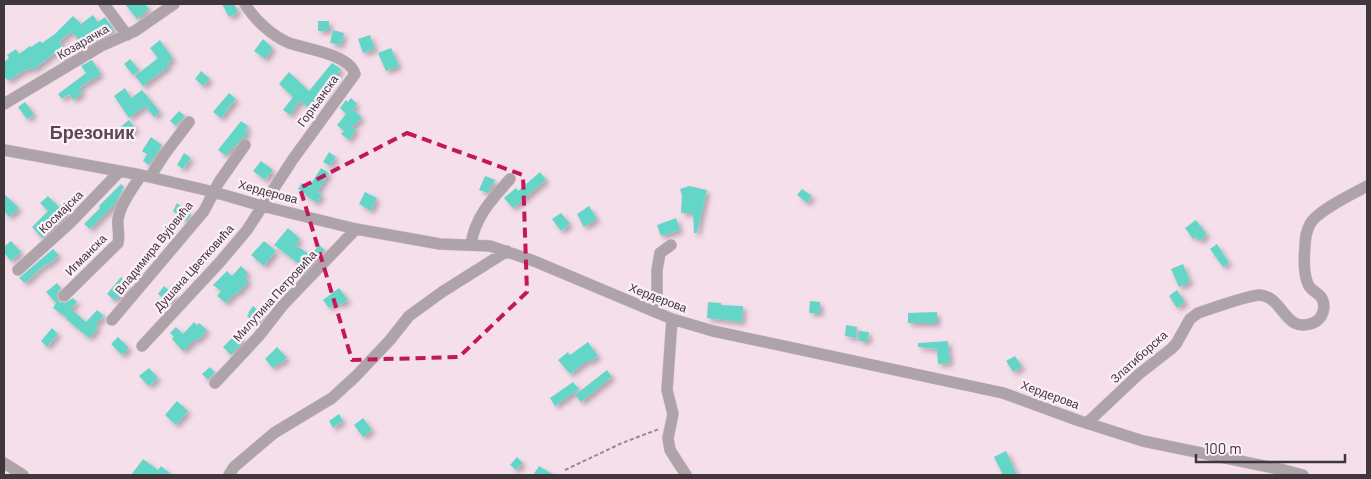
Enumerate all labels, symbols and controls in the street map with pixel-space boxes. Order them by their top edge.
street label: Козарачка [54,21,112,62]
street label: Горњанска [294,72,342,129]
district label: Брезоник [50,121,135,143]
street label: Хердерова [237,176,300,207]
street label: Космајска [35,187,86,236]
street label: Владимира Вујовића [111,198,196,297]
street label: Душана Цветковића [151,221,237,314]
street label: Игманска [62,230,109,278]
street label: Милутина Петровића [230,247,320,344]
street label: Хердерова [627,280,690,316]
street label: Златиборска [1107,327,1170,386]
street label: Хердерова [1019,377,1082,412]
scale bar [1196,432,1345,464]
text: 100 m [1204,439,1242,457]

